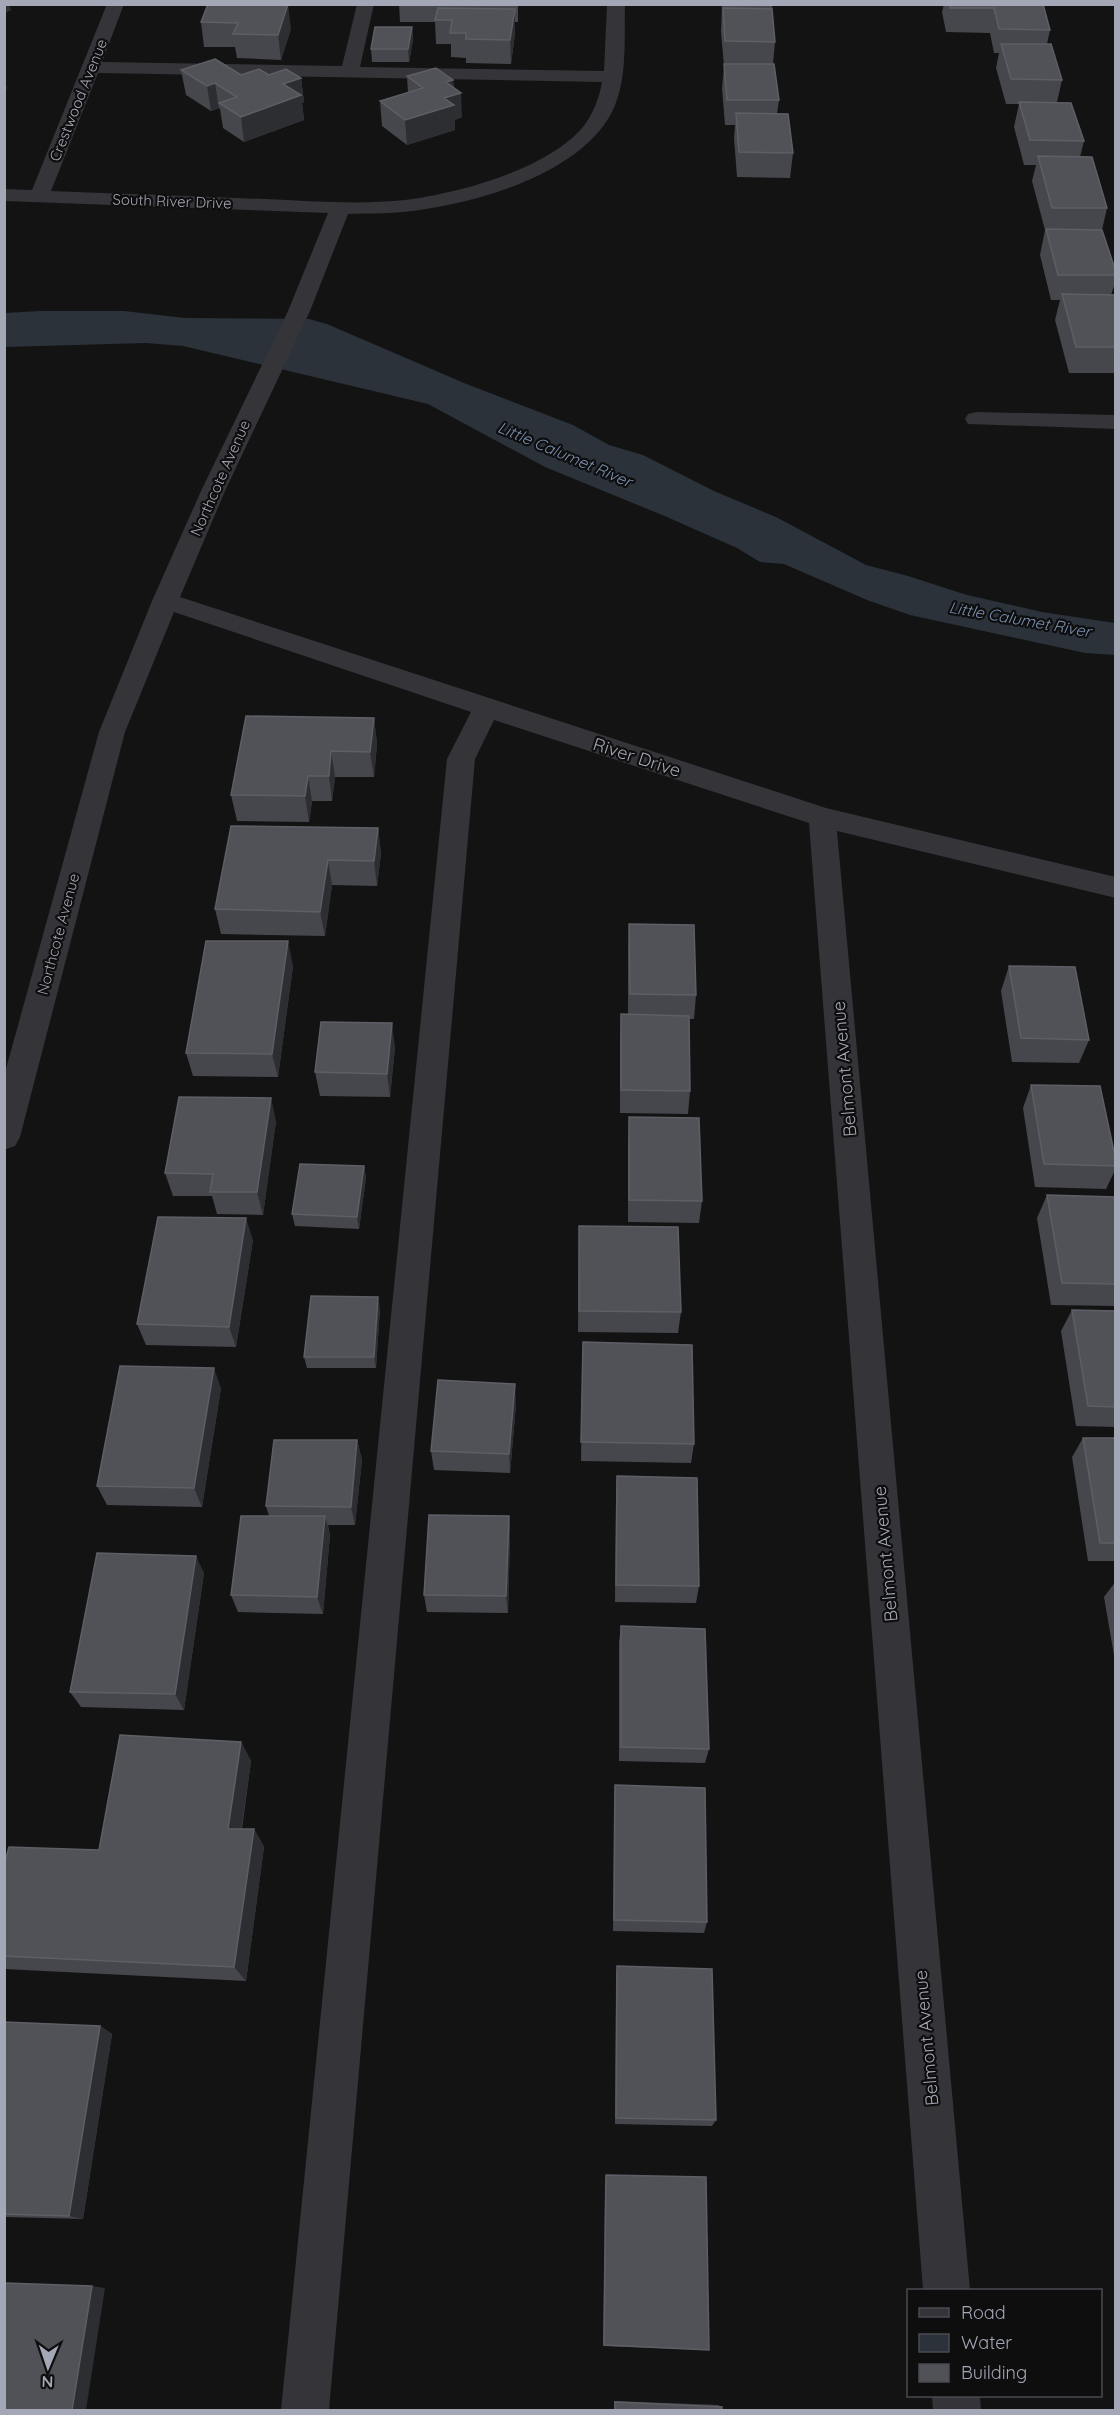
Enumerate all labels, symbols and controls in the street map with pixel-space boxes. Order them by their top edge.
street label: Crestwood Avenue [45,36,111,164]
street label: South River Drive [112,189,232,213]
street label: Northcote Avenue [186,417,254,539]
water label: Little Calumet River [495,417,637,492]
water label: Little Calumet River [947,597,1094,642]
street label: River Drive [590,732,684,782]
street label: Northcote Avenue [33,871,83,997]
street label: Belmont Avenue [827,1000,861,1138]
street label: Belmont Avenue [868,1485,902,1623]
street label: Belmont Avenue [909,1969,943,2107]
legend [907,2289,1102,2397]
text: Road [961,2301,1006,2324]
text: Water [961,2331,1012,2354]
north arrow [18,2337,78,2397]
text: Building [961,2361,1027,2384]
text: N [41,2372,54,2392]

